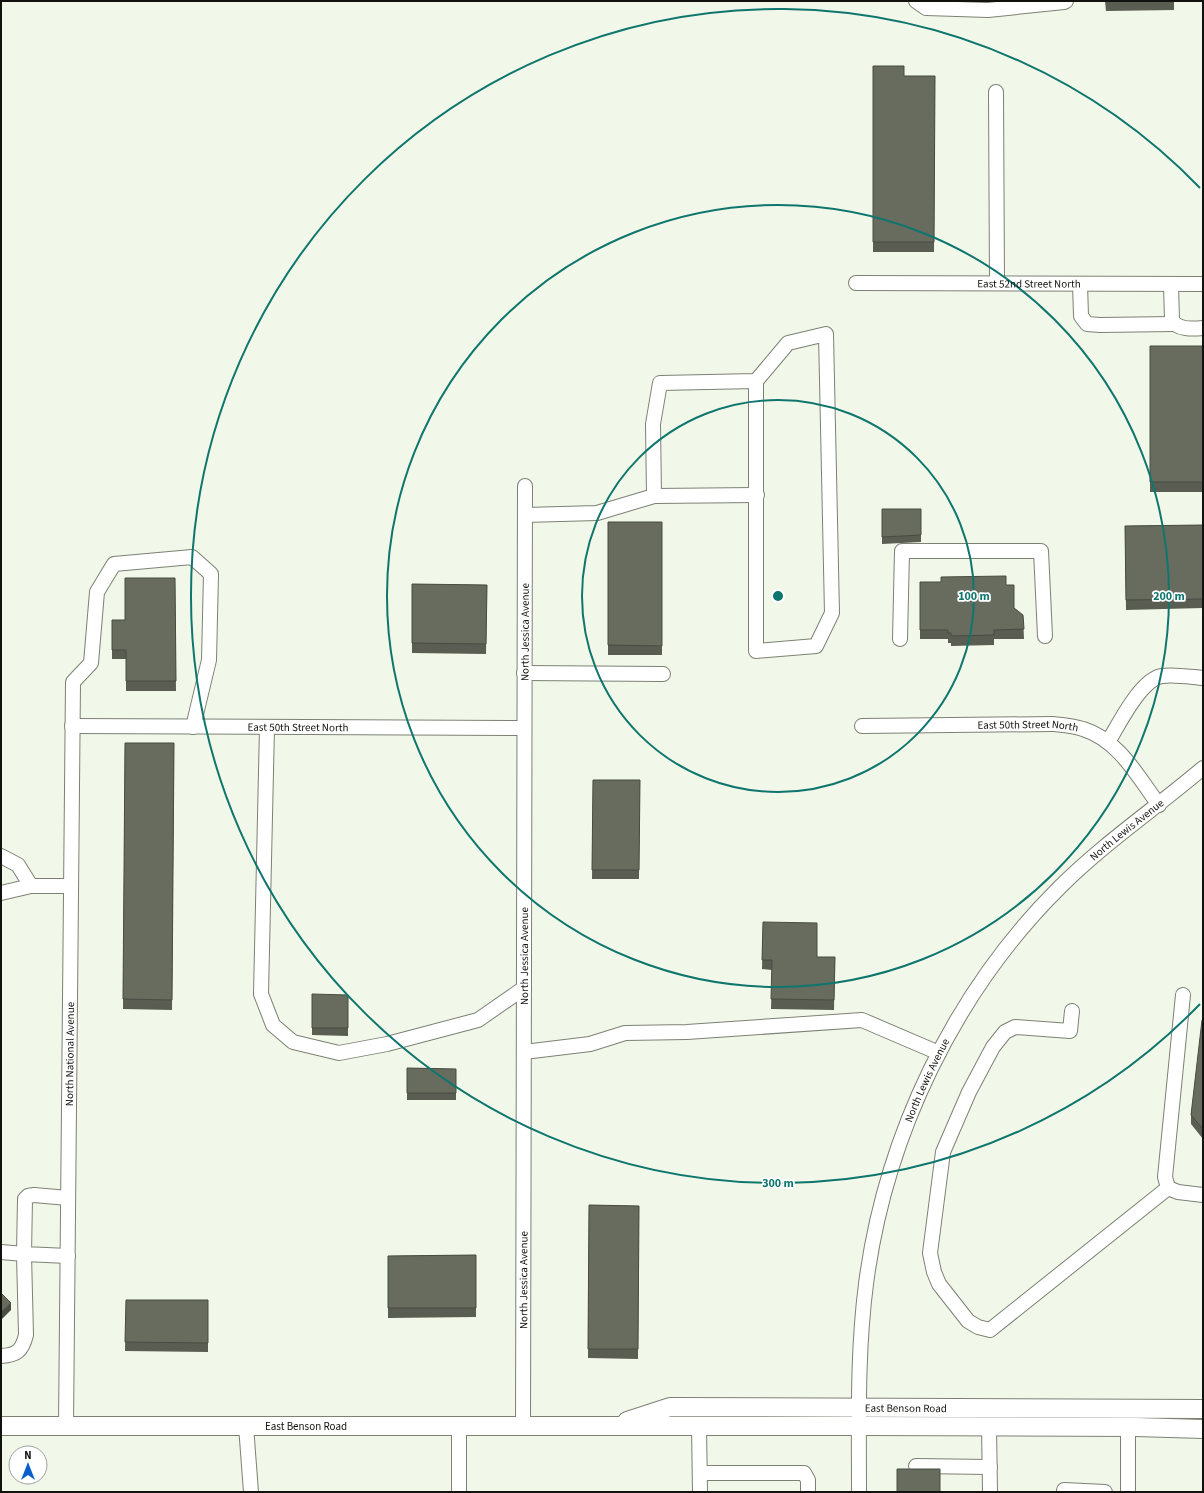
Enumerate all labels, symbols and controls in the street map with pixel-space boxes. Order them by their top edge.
street label: East 52nd Street North [977,276,1081,291]
street label: North Jessica Avenue [517,582,532,681]
text: 100 m [958,588,990,605]
text: 200 m [1153,588,1185,605]
centre of rings [771,589,785,603]
street label: East 50th Street North [977,716,1080,735]
street label: East 50th Street North [247,719,349,735]
street label: North Lewis Avenue [1086,795,1167,864]
street label: North Jessica Avenue [516,906,532,1005]
street label: North National Avenue [62,1001,77,1106]
street label: North Lewis Avenue [901,1035,953,1124]
text: 300 m [762,1175,794,1192]
street label: North Jessica Avenue [516,1230,531,1329]
street label: East Benson Road [865,1400,947,1416]
street label: East Benson Road [265,1419,347,1434]
north arrow [8,1445,48,1485]
text: N [24,1448,32,1463]

